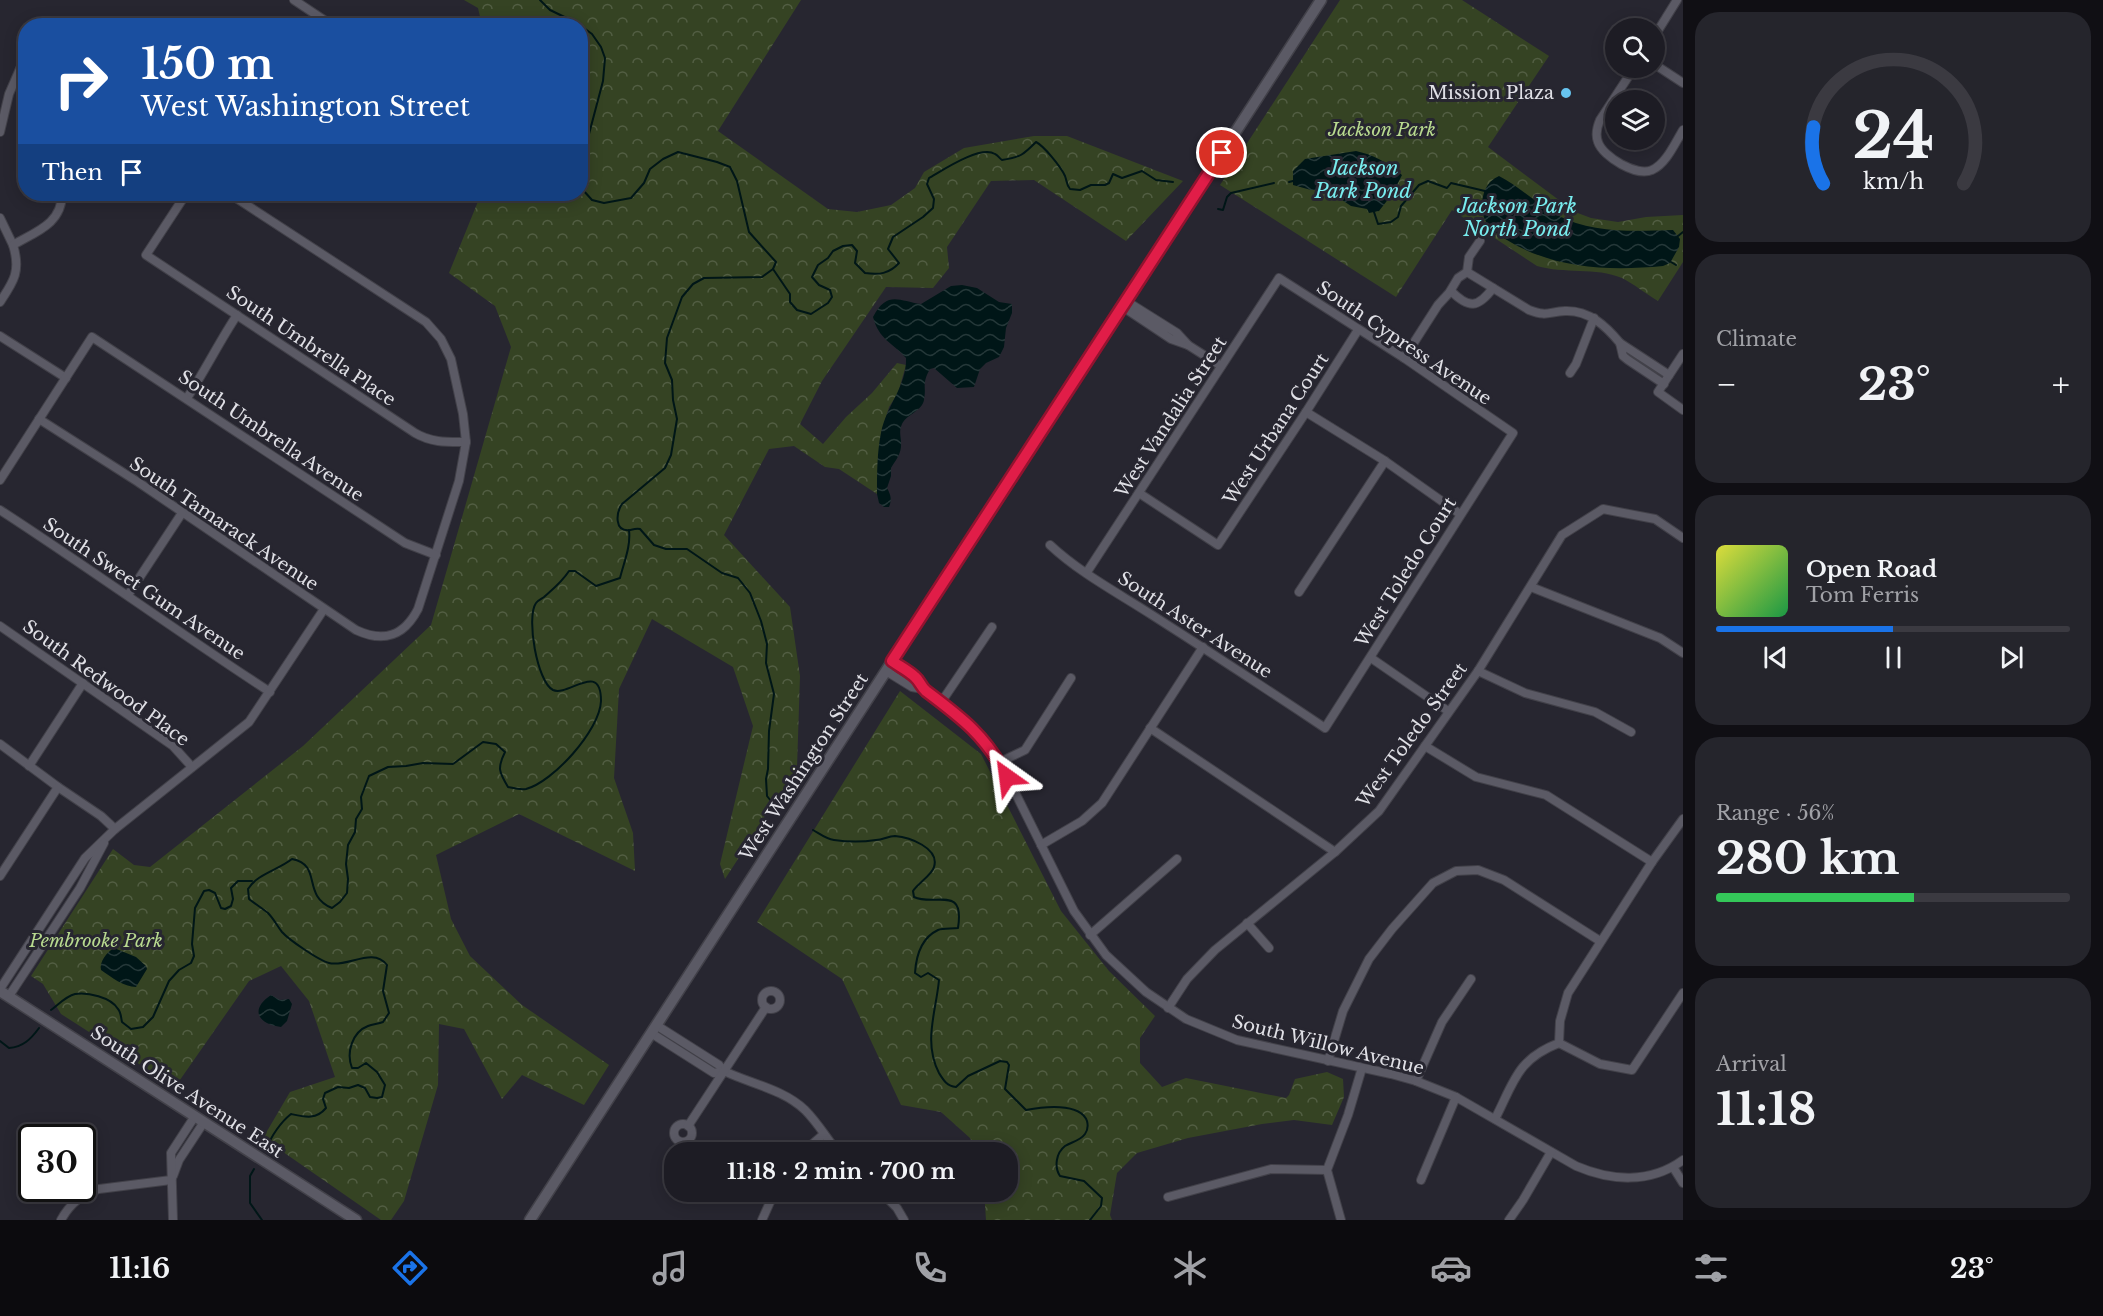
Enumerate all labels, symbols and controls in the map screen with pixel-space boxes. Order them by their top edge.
map controls [1605,18,1665,150]
button: search [1605,18,1665,78]
text: 150 m [141,38,274,90]
icon: right [42,42,120,120]
place label: Mission Plaza [1428,82,1554,104]
marker: Mission Plaza [1559,86,1573,100]
text: West Washington Street [141,90,470,123]
button: layers [1605,90,1665,150]
text: 24 [1852,97,1934,175]
park label: Jackson Park [1327,119,1436,141]
pin [1196,127,1247,178]
icon: arrive [1205,136,1238,169]
icon: arrive [115,156,148,189]
water label: Jackson Park Pond [1313,156,1412,203]
text: Then [42,159,103,186]
text: km/h [1863,168,1924,195]
water label: Jackson Park North Pond [1456,194,1577,241]
street label: South Cypress Avenue [1312,276,1496,410]
street label: South Umbrella Place [222,281,400,411]
text: Climate [1716,327,1797,351]
street label: West Vandalia Street [1110,332,1231,502]
street label: West Urbana Court [1218,349,1333,510]
text: 23° [1858,356,1931,412]
text: − [1716,364,1737,405]
text: + [2052,364,2070,405]
street label: South Umbrella Avenue [174,366,368,506]
street label: South Tamarack Avenue [125,452,323,596]
street label: West Toledo Court [1350,493,1461,652]
street label: South Sweet Gum Avenue [39,513,249,665]
text: Open Road [1806,556,1937,583]
street label: South Aster Avenue [1114,567,1276,683]
text: Tom Ferris [1806,583,1919,607]
street label: South Redwood Place [19,615,193,751]
icon: previous [1759,641,1792,674]
icon: pause [1877,641,1910,674]
icon: next [1995,641,2028,674]
street label: West Toledo Street [1352,658,1472,812]
street label: West Washington Street [735,669,873,866]
position arrow [975,745,1039,809]
text: Range · 56% [1716,801,1835,825]
text: 280 km [1716,830,1899,886]
park label: Pembrooke Park [28,930,163,952]
street label: South Willow Avenue [1230,1010,1426,1080]
street label: South Olive Avenue East [86,1021,288,1163]
text: Arrival [1716,1052,1787,1076]
text: 11:18 [1716,1081,1816,1137]
speed limit sign: 30 [18,1124,96,1202]
text: 11:18 · 2 min · 700 m [727,1158,955,1185]
icon: directions [389,1247,431,1289]
icon: music [649,1247,691,1289]
icon: phone [909,1247,951,1289]
icon: climate [1169,1247,1211,1289]
icon: car [1430,1247,1472,1289]
icon: filters [1690,1247,1732,1289]
text: 11:16 [109,1252,170,1285]
text: 23° [1950,1252,1994,1285]

